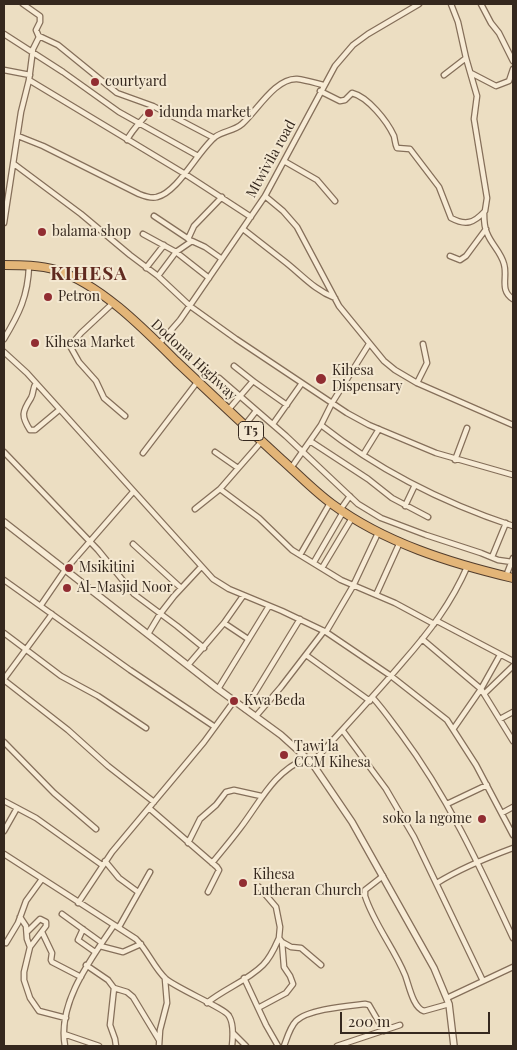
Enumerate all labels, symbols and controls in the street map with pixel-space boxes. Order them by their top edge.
place label: courtyard [105,74,167,90]
marker: courtyard [89,76,101,88]
place label: idunda market [159,105,251,121]
marker: idunda market [143,107,155,119]
street label: Mtwivila road [243,117,299,201]
place label: balama shop [52,224,131,240]
marker: balama shop [36,226,48,238]
district label: KIHESA [50,263,128,285]
place label: Petron [58,289,100,305]
marker: Petron [42,291,54,303]
street label: Dodoma Highway [148,316,240,404]
place label: Kihesa Market [45,335,135,351]
marker: Kihesa Market [29,337,41,349]
place label: Kihesa Dispensary [332,363,403,396]
marker: Kihesa Dispensary [314,372,328,386]
road number: T5 [238,422,264,441]
place label: Msikitini [79,560,135,576]
marker: Msikitini [63,562,75,574]
place label: Al-Masjid Noor [77,580,173,596]
marker: Al-Masjid Noor [61,582,73,594]
place label: Kwa Beda [244,693,305,709]
marker: Kwa Beda [228,695,240,707]
place label: Tawi la CCM Kihesa [294,739,371,772]
marker: Tawi la CCM Kihesa [278,749,290,761]
place label: soko la ngome [383,811,472,827]
marker: soko la ngome [476,813,488,825]
place label: Kihesa Lutheran Church [253,867,362,900]
marker: Kihesa Lutheran Church [237,877,249,889]
scale bar [342,1002,492,1034]
text: 200 m [348,1011,390,1031]

